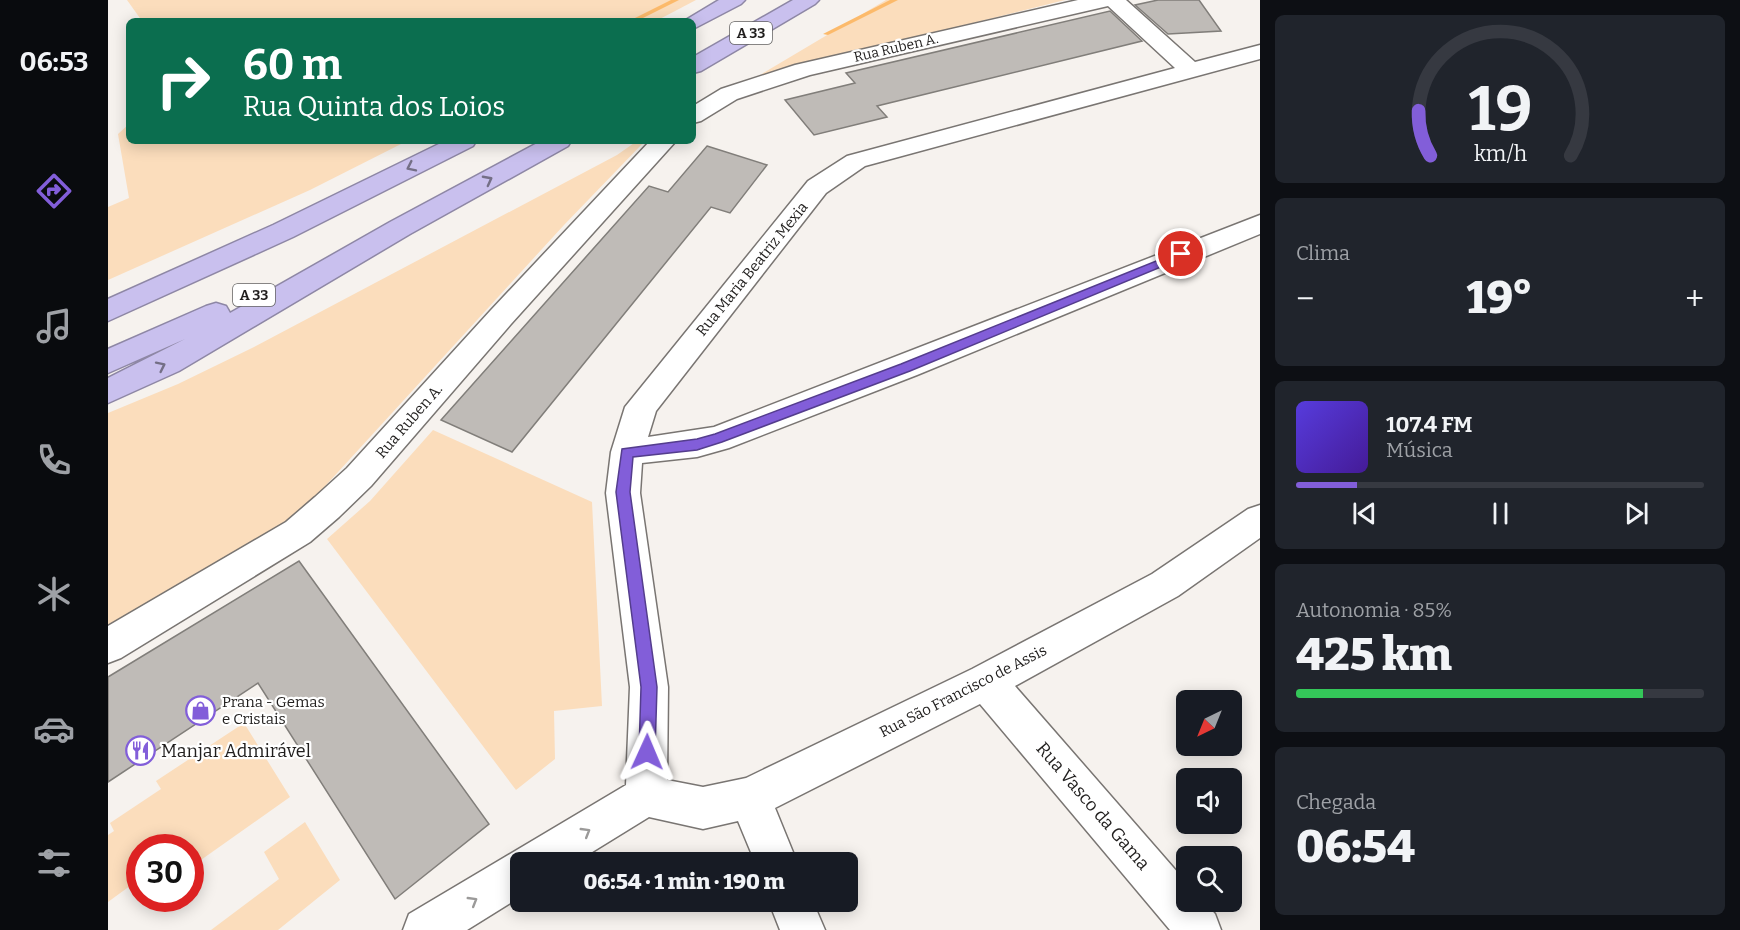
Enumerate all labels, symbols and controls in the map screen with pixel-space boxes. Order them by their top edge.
road number: A 33 [730,22,772,44]
street label: Rua Ruben A. [852,30,940,66]
text: 60 m [243,40,342,90]
icon: right [144,42,222,120]
text: 06:53 [20,46,89,78]
text: 19 [1468,72,1532,147]
text: Rua Quinta dos Loios [243,91,505,123]
text: km/h [1473,141,1527,167]
one-way arrow [407,160,418,172]
icon: directions [33,170,75,212]
one-way arrow [482,176,493,187]
street label: Rua Maria Beatriz Mexia [692,198,812,340]
pin [1155,228,1206,279]
icon: arrive [1164,237,1197,270]
text: Clima [1296,241,1350,265]
text: 19° [1467,271,1533,325]
text: − [1296,279,1314,319]
text: + [1685,279,1704,319]
road number: A 33 [233,284,275,306]
icon: music [33,305,75,347]
one-way arrow [155,361,166,373]
street label: Rua Ruben A. [372,380,446,462]
text: 107.4 FM [1386,411,1472,438]
text: Música [1386,438,1453,462]
icon: phone [33,439,75,481]
icon: previous [1348,497,1381,530]
icon: pause [1484,497,1517,530]
icon: next [1620,497,1653,530]
icon: climate [33,573,75,615]
text: Autonomia · 85% [1296,598,1452,622]
text: 425 km [1296,628,1452,682]
street label: Rua São Francisco de Assis [876,641,1050,741]
north arrow [1176,690,1242,756]
map controls [1176,690,1242,912]
place label: Prana - Gemas e Cristais [222,693,325,728]
shop icon: Prana - Gemas e Cristais [185,695,217,727]
icon: car [33,708,75,750]
position arrow [615,720,679,784]
restaurant icon: Manjar Admirável [124,735,156,767]
street label: Rua Vasco da Gama [1031,738,1155,875]
place label: Manjar Admirável [161,740,311,762]
button: sound [1176,768,1242,834]
text: Chegada [1296,790,1376,814]
text: 06:54 [1296,820,1415,874]
one-way arrow [580,828,590,840]
speed limit sign: 30 [126,834,204,912]
icon: filters [33,842,75,884]
button: search [1176,846,1242,912]
text: 06:54 · 1 min · 190 m [583,868,785,895]
one-way arrow [467,897,477,908]

